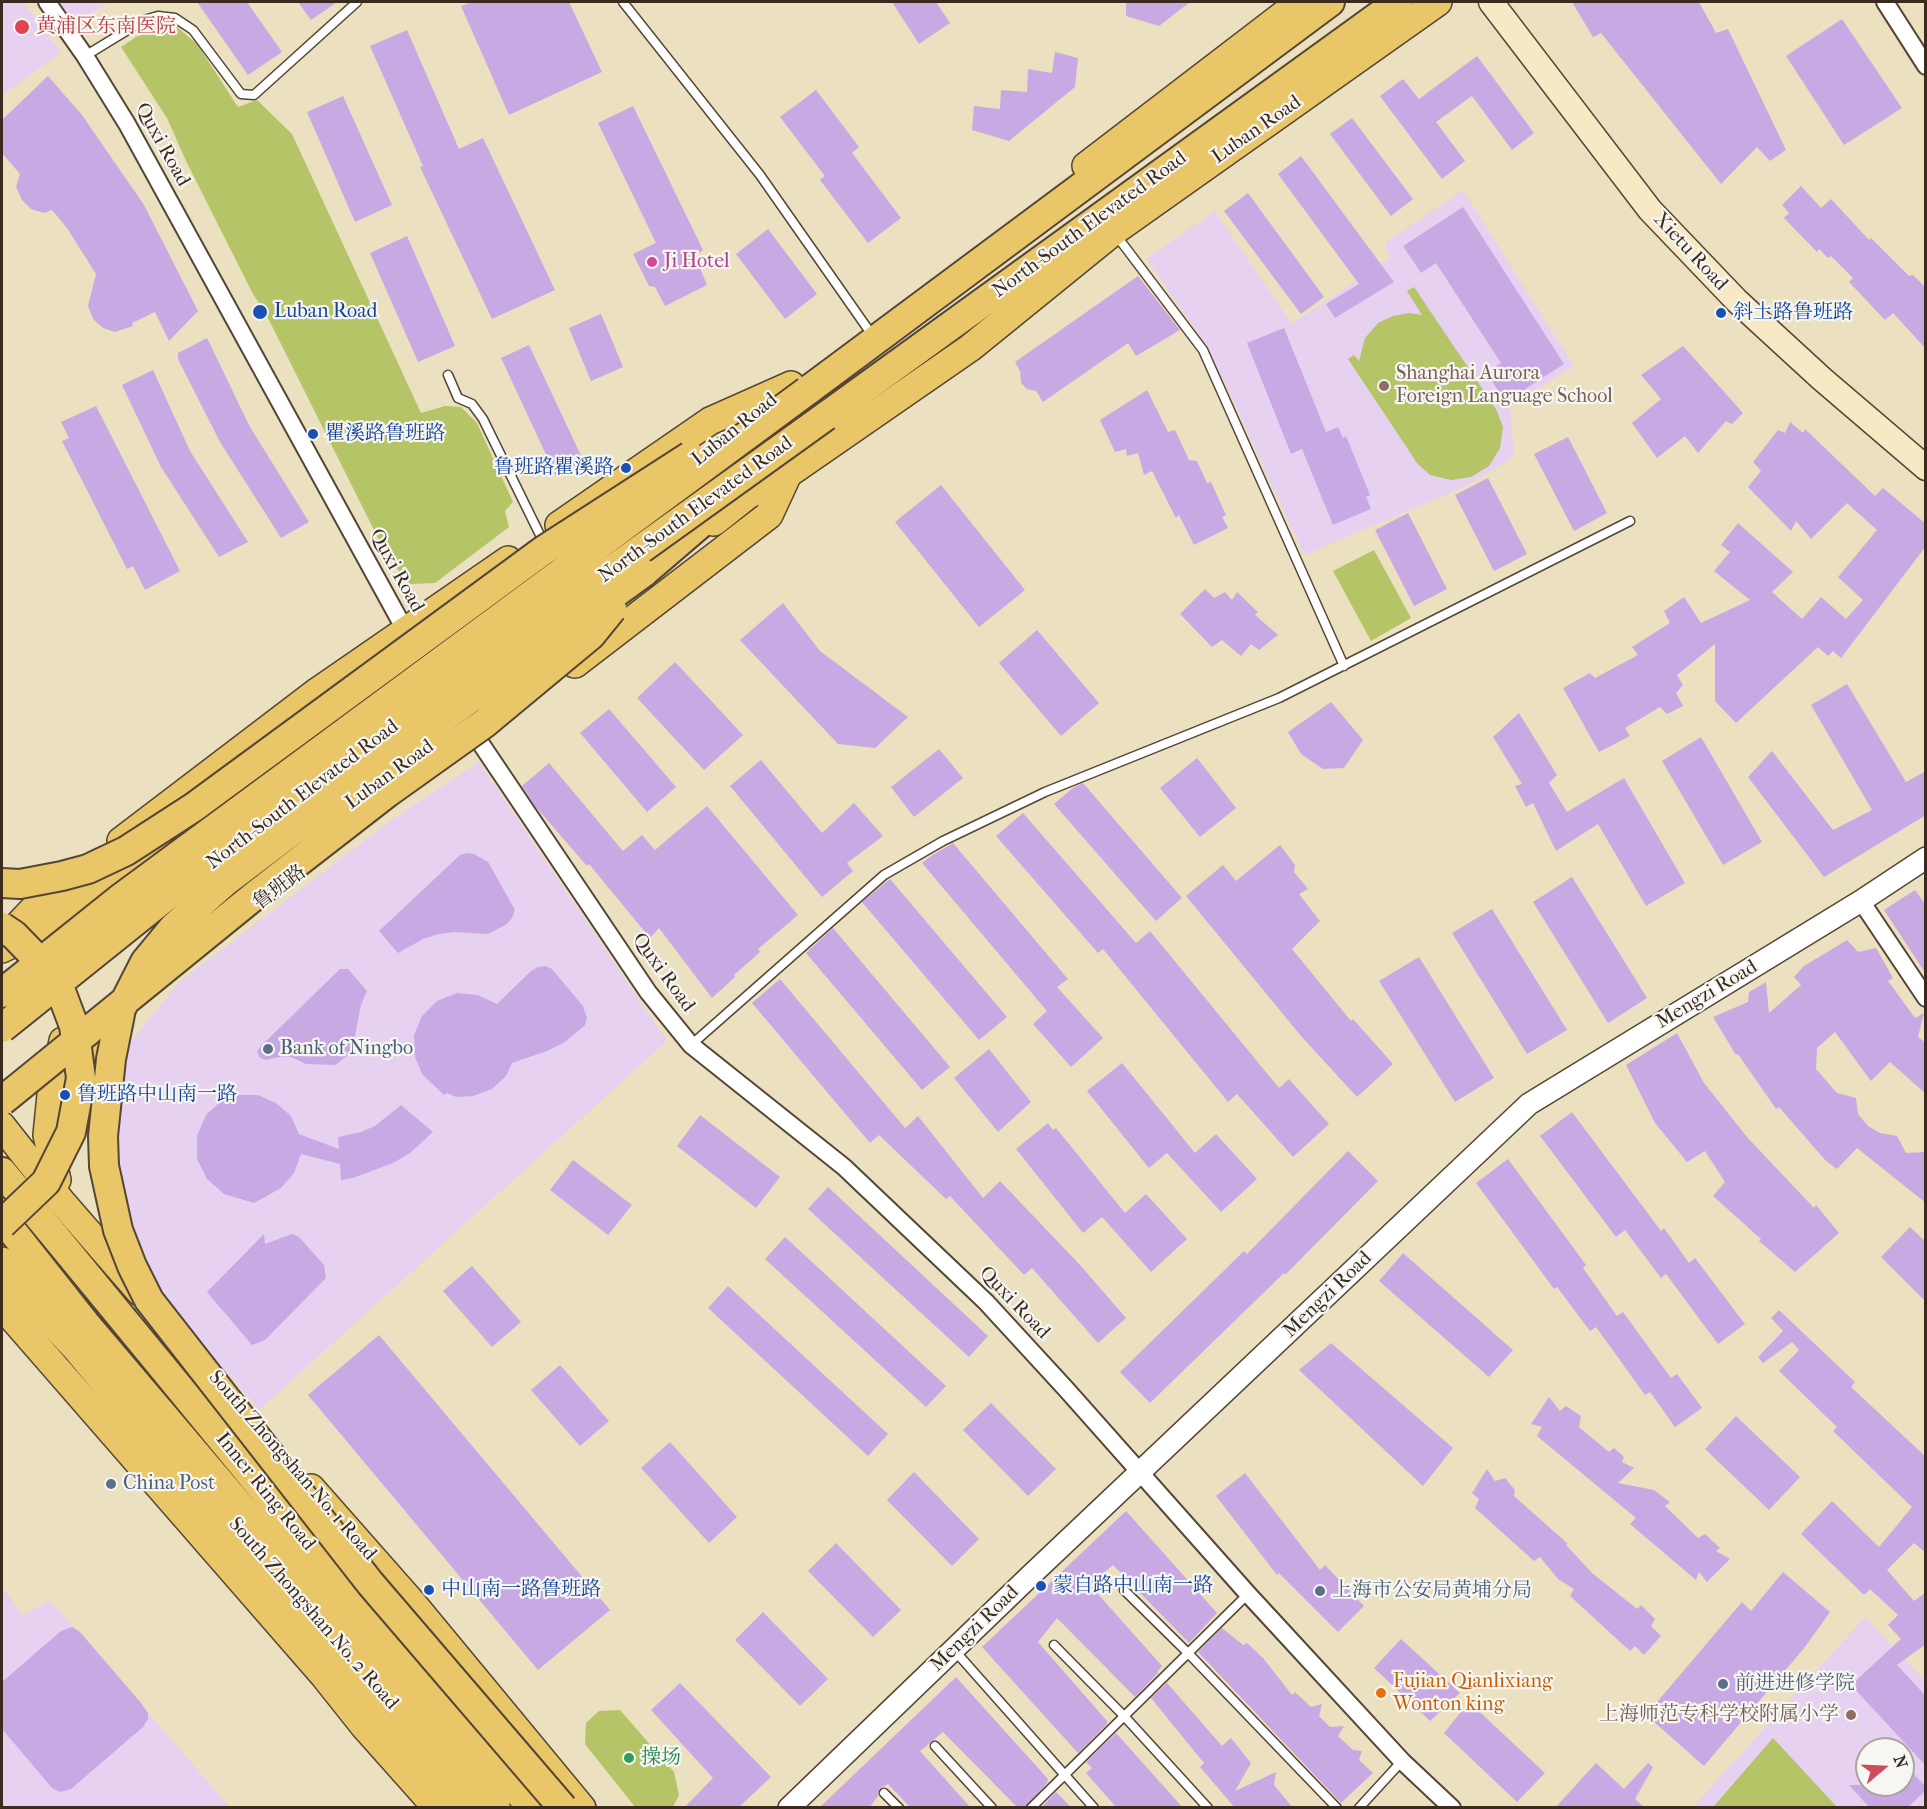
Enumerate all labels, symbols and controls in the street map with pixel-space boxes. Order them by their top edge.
place label: 黄浦区东南医院 [36,15,176,39]
marker: 黄浦区东南医院 [13,18,31,36]
street label: Luban Road [1208,91,1306,169]
street label: Quxi Road [129,99,195,191]
street label: North-South Elevated Road [988,146,1192,304]
street label: Xietu Road [1648,208,1732,296]
place label: Ji Hotel [664,250,730,274]
marker: Ji Hotel [645,255,659,269]
place label: Luban Road [274,300,377,324]
place label: 斜土路鲁班路 [1733,301,1853,325]
marker: Luban Road [251,303,269,321]
marker: 斜土路鲁班路 [1714,306,1728,320]
place label: Shanghai Aurora Foreign Language School [1396,362,1613,409]
marker: Shanghai Aurora Foreign Language School [1377,379,1391,393]
street label: Luban Road [687,388,783,472]
place label: 瞿溪路鲁班路 [325,422,445,446]
marker: 瞿溪路鲁班路 [306,427,320,441]
street label: North-South Elevated Road [594,431,798,589]
place label: 鲁班路瞿溪路 [494,456,614,480]
marker: 鲁班路瞿溪路 [619,461,633,475]
street label: Quxi Road [363,525,429,617]
street label: North-South Elevated Road [202,715,404,875]
street label: Luban Road [341,735,439,815]
street label: 鲁班路 [249,860,311,916]
street label: Quxi Road [626,929,700,1017]
street label: Mengzi Road [1652,955,1762,1035]
place label: Bank of Ningbo [280,1037,413,1061]
marker: Bank of Ningbo [261,1042,275,1056]
place label: 鲁班路中山南一路 [77,1083,237,1107]
marker: 鲁班路中山南一路 [58,1088,72,1102]
street label: Mengzi Road [1279,1247,1377,1343]
street label: Quxi Road [973,1262,1055,1344]
street label: South Zhongshan No. 1 Road [203,1366,381,1566]
street label: Inner Ring Road [210,1428,320,1556]
place label: China Post [123,1472,215,1496]
marker: China Post [104,1477,118,1491]
street label: South Zhongshan No. 2 Road [223,1513,403,1715]
place label: 蒙自路中山南一路 [1053,1574,1213,1598]
place label: 中山南一路鲁班路 [441,1578,601,1602]
marker: 蒙自路中山南一路 [1034,1579,1048,1593]
place label: 上海市公安局黄埔分局 [1332,1579,1532,1603]
street label: Mengzi Road [926,1581,1024,1677]
marker: 中山南一路鲁班路 [422,1583,436,1597]
marker: 上海市公安局黄埔分局 [1313,1584,1327,1598]
place label: Fujian Qianlixiang Wonton king [1393,1670,1553,1717]
place label: 前进进修学院 [1735,1672,1855,1696]
marker: 前进进修学院 [1716,1677,1730,1691]
marker: Fujian Qianlixiang Wonton king [1374,1686,1388,1700]
place label: 上海师范专科学校附属小学 [1599,1703,1839,1727]
marker: 上海师范专科学校附属小学 [1844,1708,1858,1722]
north arrow [1855,1737,1915,1797]
place label: 操场 [641,1746,681,1770]
marker: 操场 [622,1751,636,1765]
text: N [1890,1753,1912,1770]

